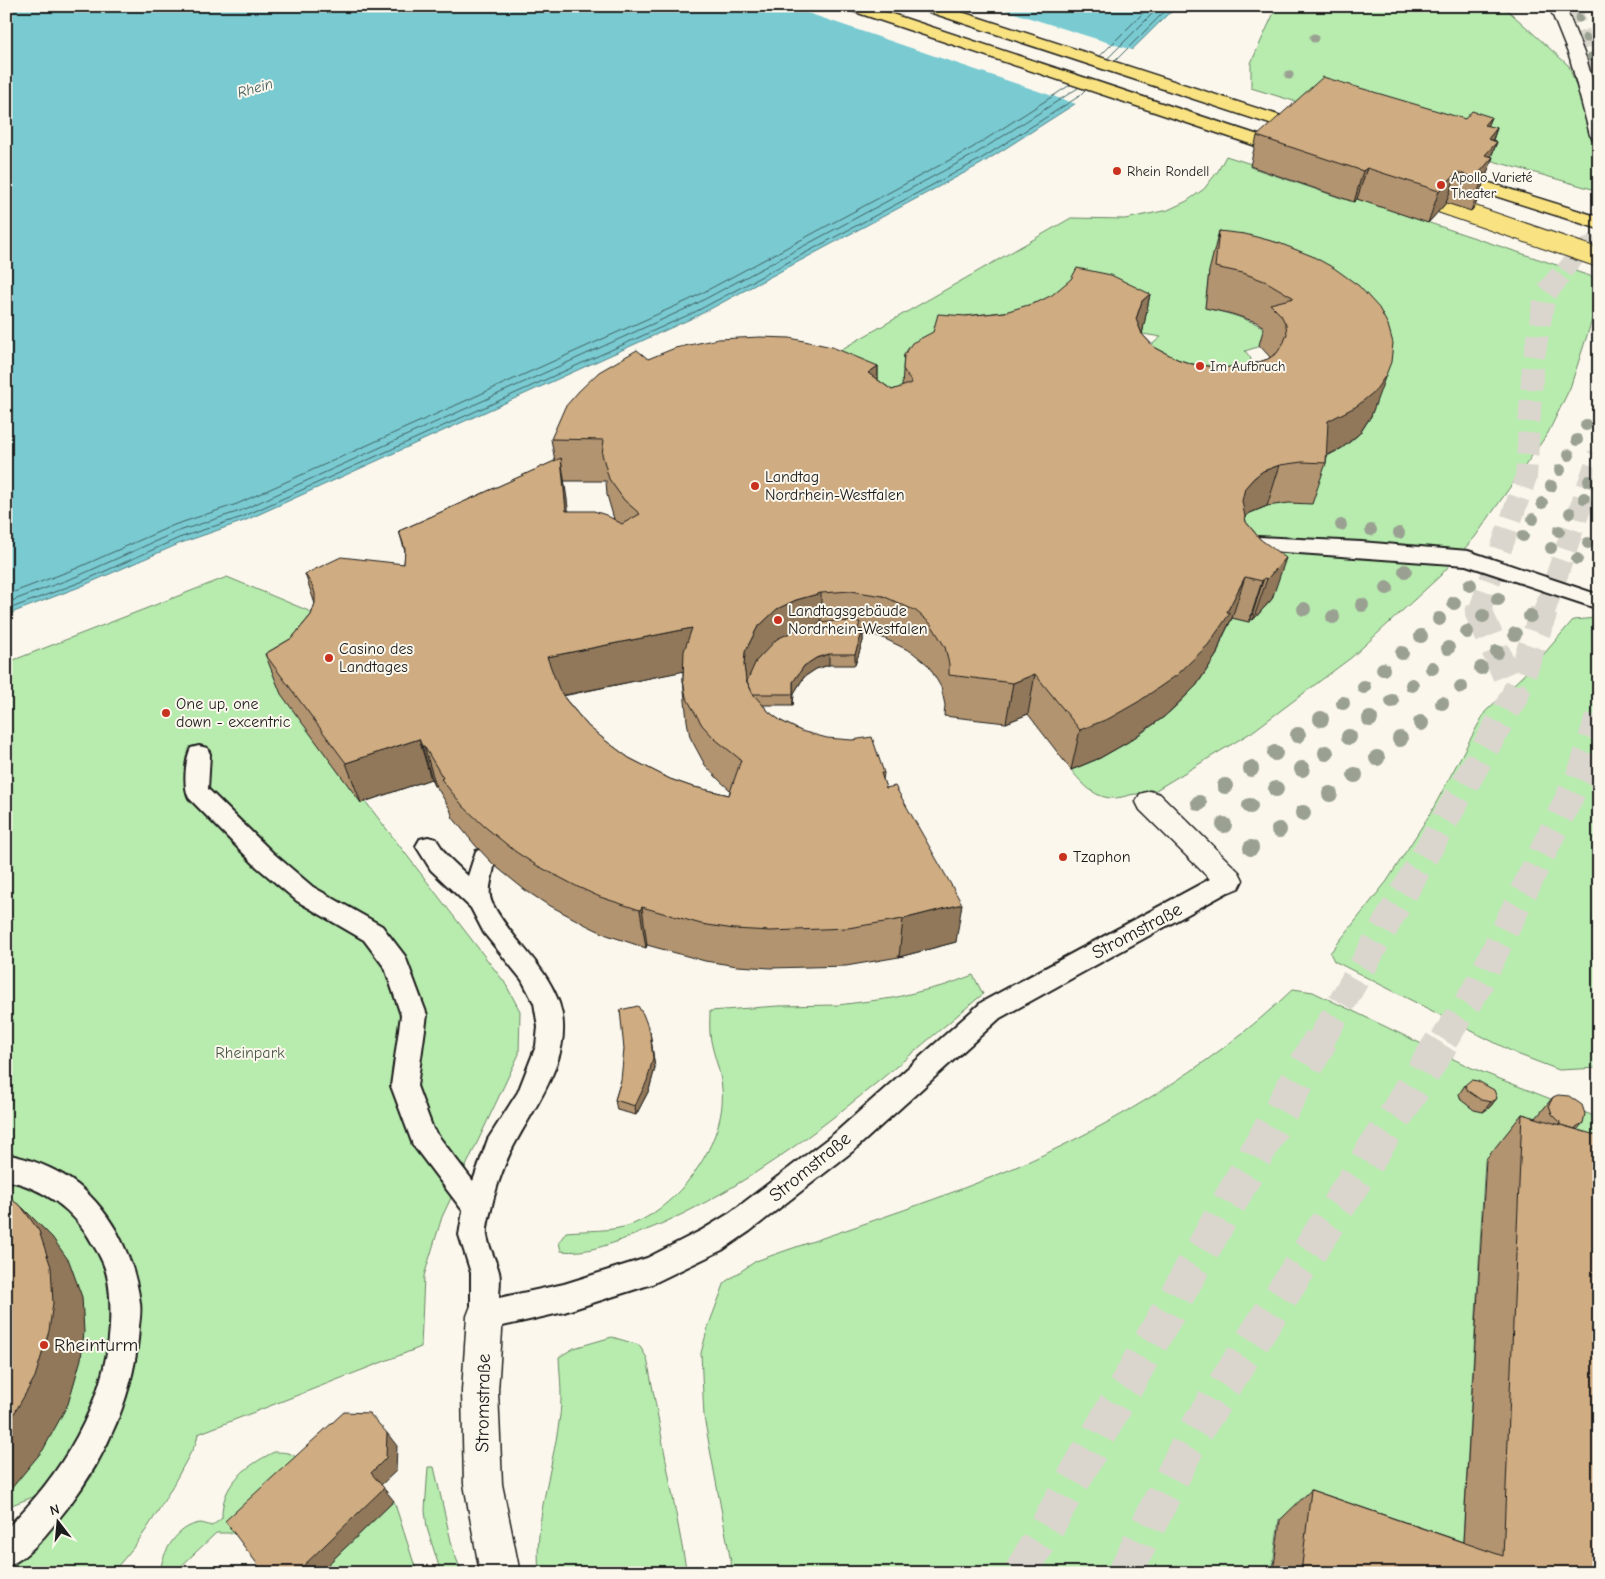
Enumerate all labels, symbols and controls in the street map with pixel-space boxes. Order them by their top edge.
water label: Rhein [235,74,275,102]
place label: Rhein Rondell [1127,163,1209,180]
marker: Rhein Rondell [1111,165,1123,177]
place label: Apollo Varieté Theater [1451,169,1532,202]
marker: Apollo Varieté Theater [1435,179,1447,191]
place label: Im Aufbruch [1210,358,1285,375]
marker: Im Aufbruch [1194,360,1206,372]
place label: Landtag Nordrhein-Westfalen [765,468,905,504]
marker: Landtag Nordrhein-Westfalen [749,480,761,492]
place label: Landtagsgebäude Nordrhein-Westfalen [788,602,928,638]
marker: Landtagsgebäude Nordrhein-Westfalen [772,614,784,626]
place label: Casino des Landtages [339,640,414,676]
marker: Casino des Landtages [323,652,335,664]
place label: One up, one down - excentric [176,695,291,731]
marker: One up, one down - excentric [160,707,172,719]
place label: Tzaphon [1073,848,1131,866]
marker: Tzaphon [1057,851,1069,863]
street label: Stromstraße [1088,898,1186,964]
park label: Rheinpark [215,1044,285,1062]
street label: Stromstraße [765,1127,855,1207]
place label: Rheinturm [54,1334,138,1356]
marker: Rheinturm [38,1339,50,1351]
street label: Stromstraße [471,1353,495,1453]
north arrow [32,1496,82,1546]
text: N [48,1501,61,1519]

